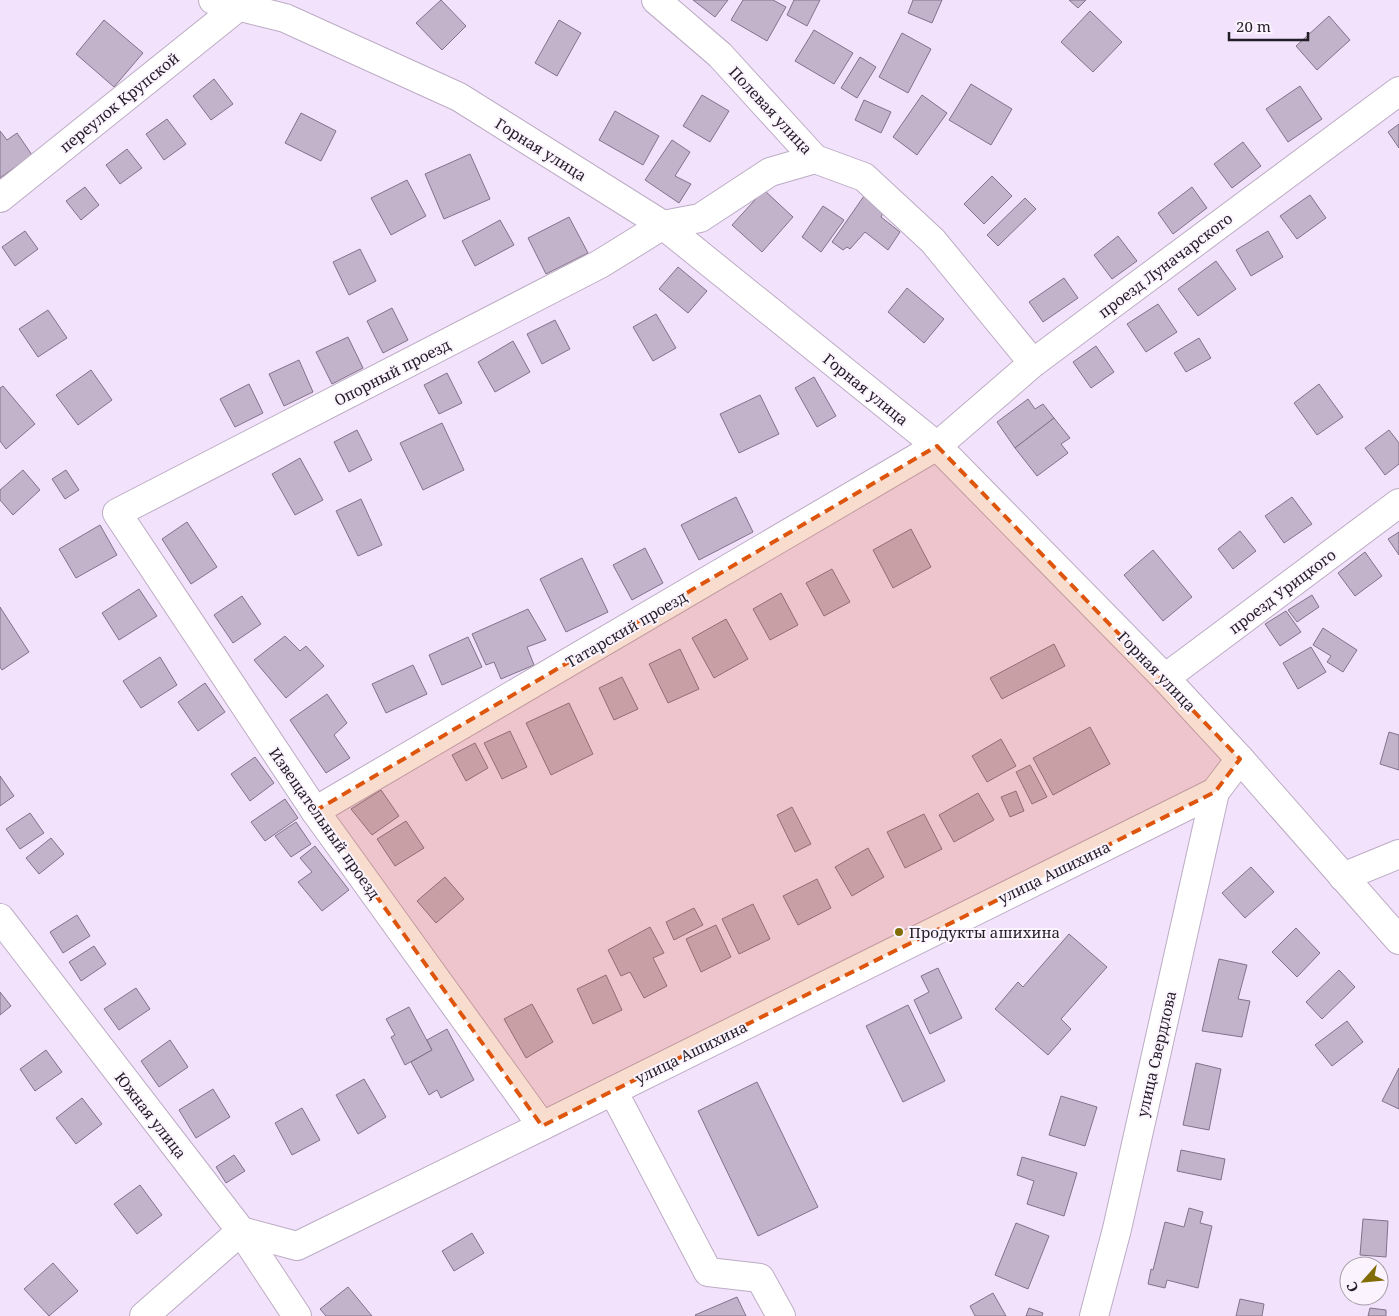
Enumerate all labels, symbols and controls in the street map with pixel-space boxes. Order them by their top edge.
scale bar [1229,10,1308,42]
text: 20 m [1236,16,1271,36]
street label: переулок Крупской [55,48,183,156]
street label: Полевая улица [725,62,817,158]
street label: Горная улица [492,113,590,185]
street label: проезд Луначарского [1094,208,1236,322]
street label: Опорный проезд [330,334,454,410]
street label: Горная улица [819,348,913,430]
street label: проезд Урицкого [1224,544,1340,638]
street label: Татарский проезд [562,586,690,672]
street label: Горная улица [1114,627,1200,715]
street label: Извещательный проезд [265,743,385,903]
street label: улица Ашихина [995,836,1113,908]
place label: Продукты ашихина [909,922,1060,942]
marker: Продукты ашихина [893,926,905,938]
street label: улица Свердлова [1132,989,1180,1119]
street label: улица Ашихина [632,1016,750,1088]
street label: Южная улица [111,1068,191,1162]
north arrow [1339,1256,1389,1306]
text: С [1341,1279,1363,1296]

